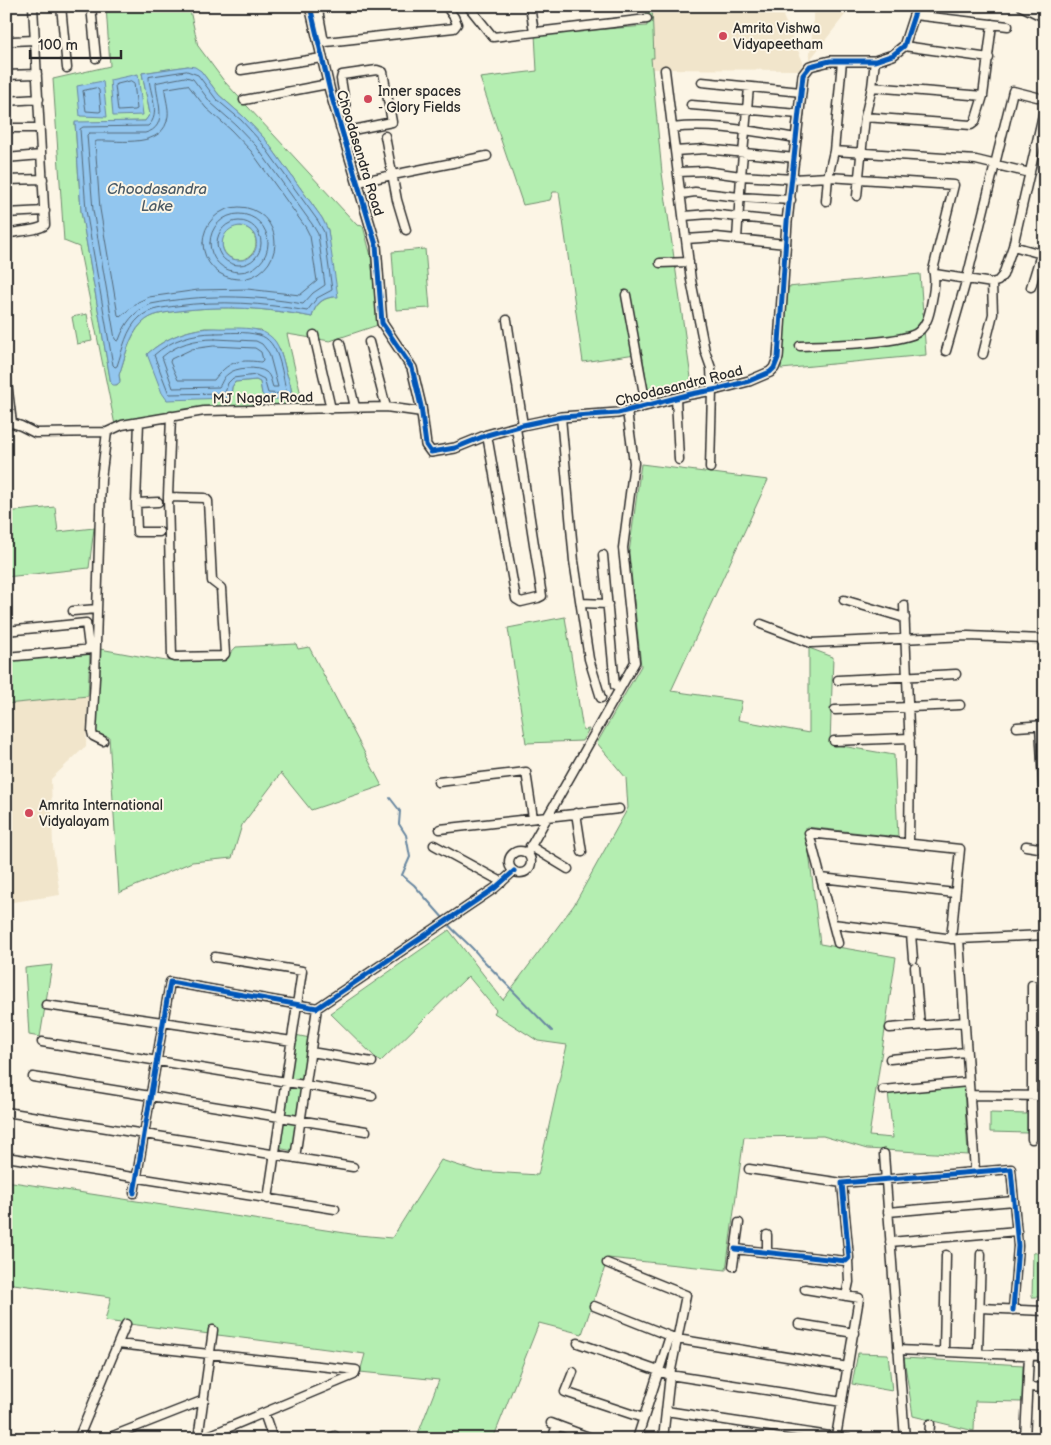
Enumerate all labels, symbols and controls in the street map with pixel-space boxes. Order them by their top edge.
place label: Amrita Vishwa Vidyapeetham [733,20,823,53]
scale bar [30,28,121,60]
marker: Amrita Vishwa Vidyapeetham [717,30,729,42]
text: 100 m [38,36,78,55]
place label: Inner spaces - Glory Fields [378,83,461,116]
street label: Choodasandra Road [333,88,387,218]
marker: Inner spaces - Glory Fields [362,93,374,105]
water label: Choodasandra Lake [107,180,207,216]
street label: Choodasandra Road [614,362,744,410]
street label: MJ Nagar Road [213,389,313,407]
place label: Amrita International Vidyalayam [39,797,163,830]
marker: Amrita International Vidyalayam [23,807,35,819]

